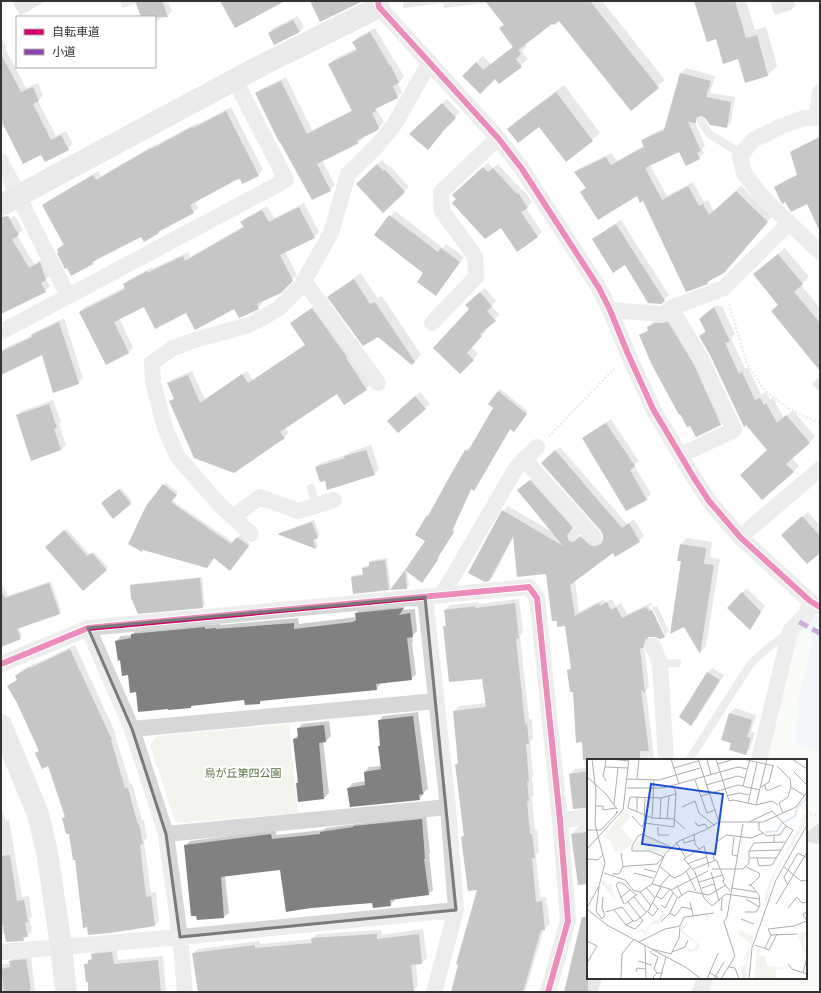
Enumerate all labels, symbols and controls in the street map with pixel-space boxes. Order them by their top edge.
legend [16,16,156,68]
text: 自転車道 [52,24,100,40]
text: 小道 [52,44,76,60]
inset map [587,759,807,979]
park label: 鳥が丘第四公園 [205,766,282,781]

